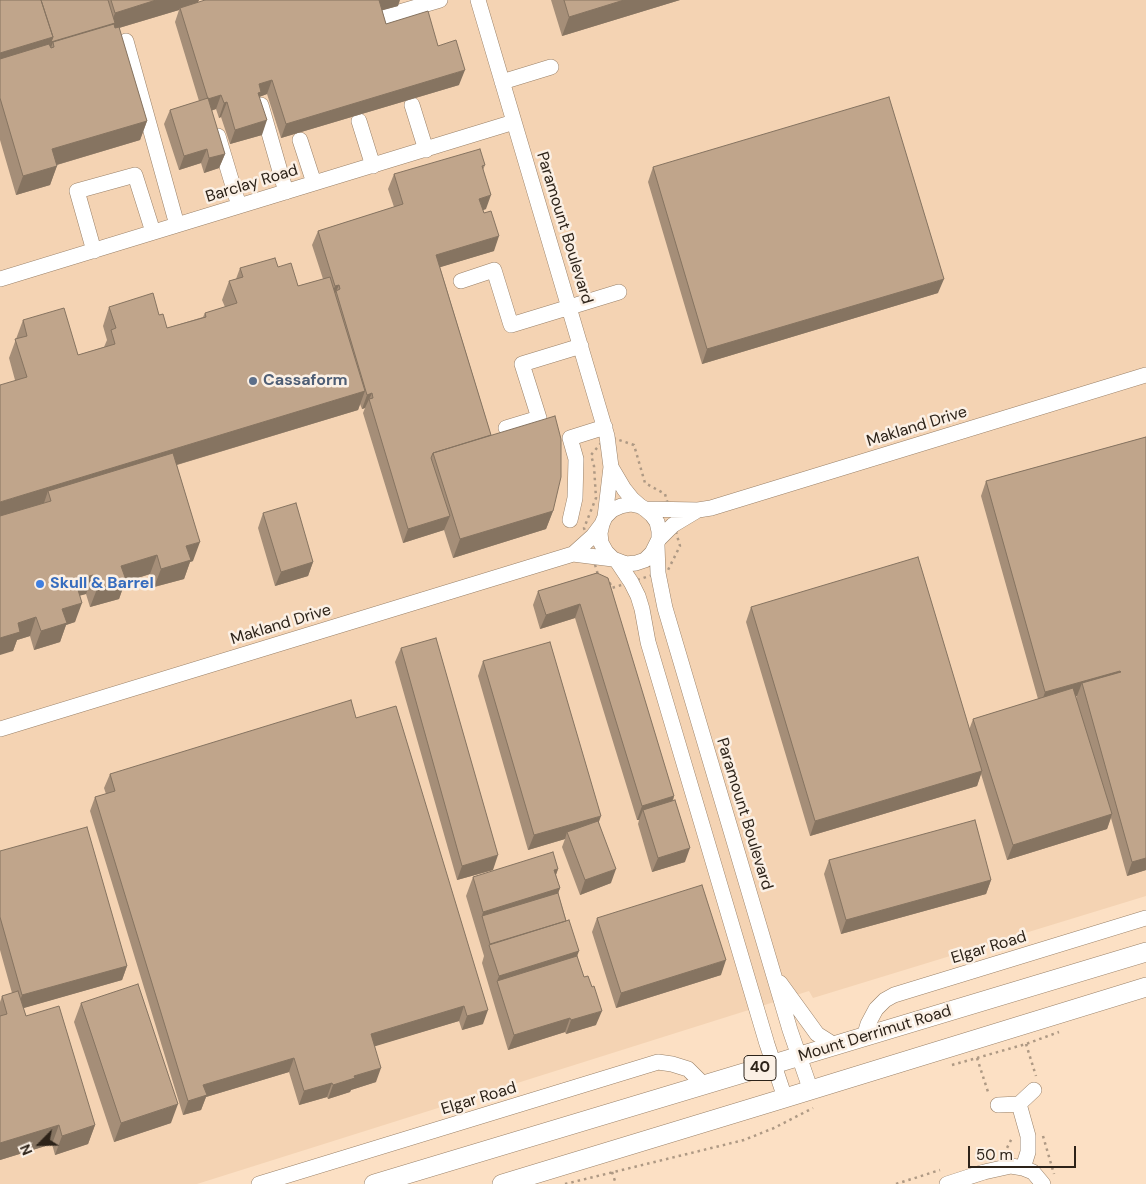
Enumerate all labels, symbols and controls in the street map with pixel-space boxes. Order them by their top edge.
street label: Paramount Boulevard [532,150,596,306]
street label: Barclay Road [204,161,300,207]
place label: Cassaform [263,371,348,391]
marker: Cassaform [247,375,259,387]
street label: Makland Drive [865,403,969,451]
place label: Skull & Barrel [50,574,154,594]
marker: Skull & Barrel [34,578,46,590]
street label: Makland Drive [229,601,333,649]
street label: Paramount Boulevard [712,736,776,892]
street label: Elgar Road [949,927,1029,969]
street label: Mount Derrimut Road [796,1002,954,1066]
road number: 40 [744,1056,776,1080]
street label: Elgar Road [439,1078,519,1120]
north arrow [15,1119,65,1169]
scale bar [971,1136,1078,1168]
text: N [16,1142,36,1158]
text: 50 m [976,1145,1013,1165]

